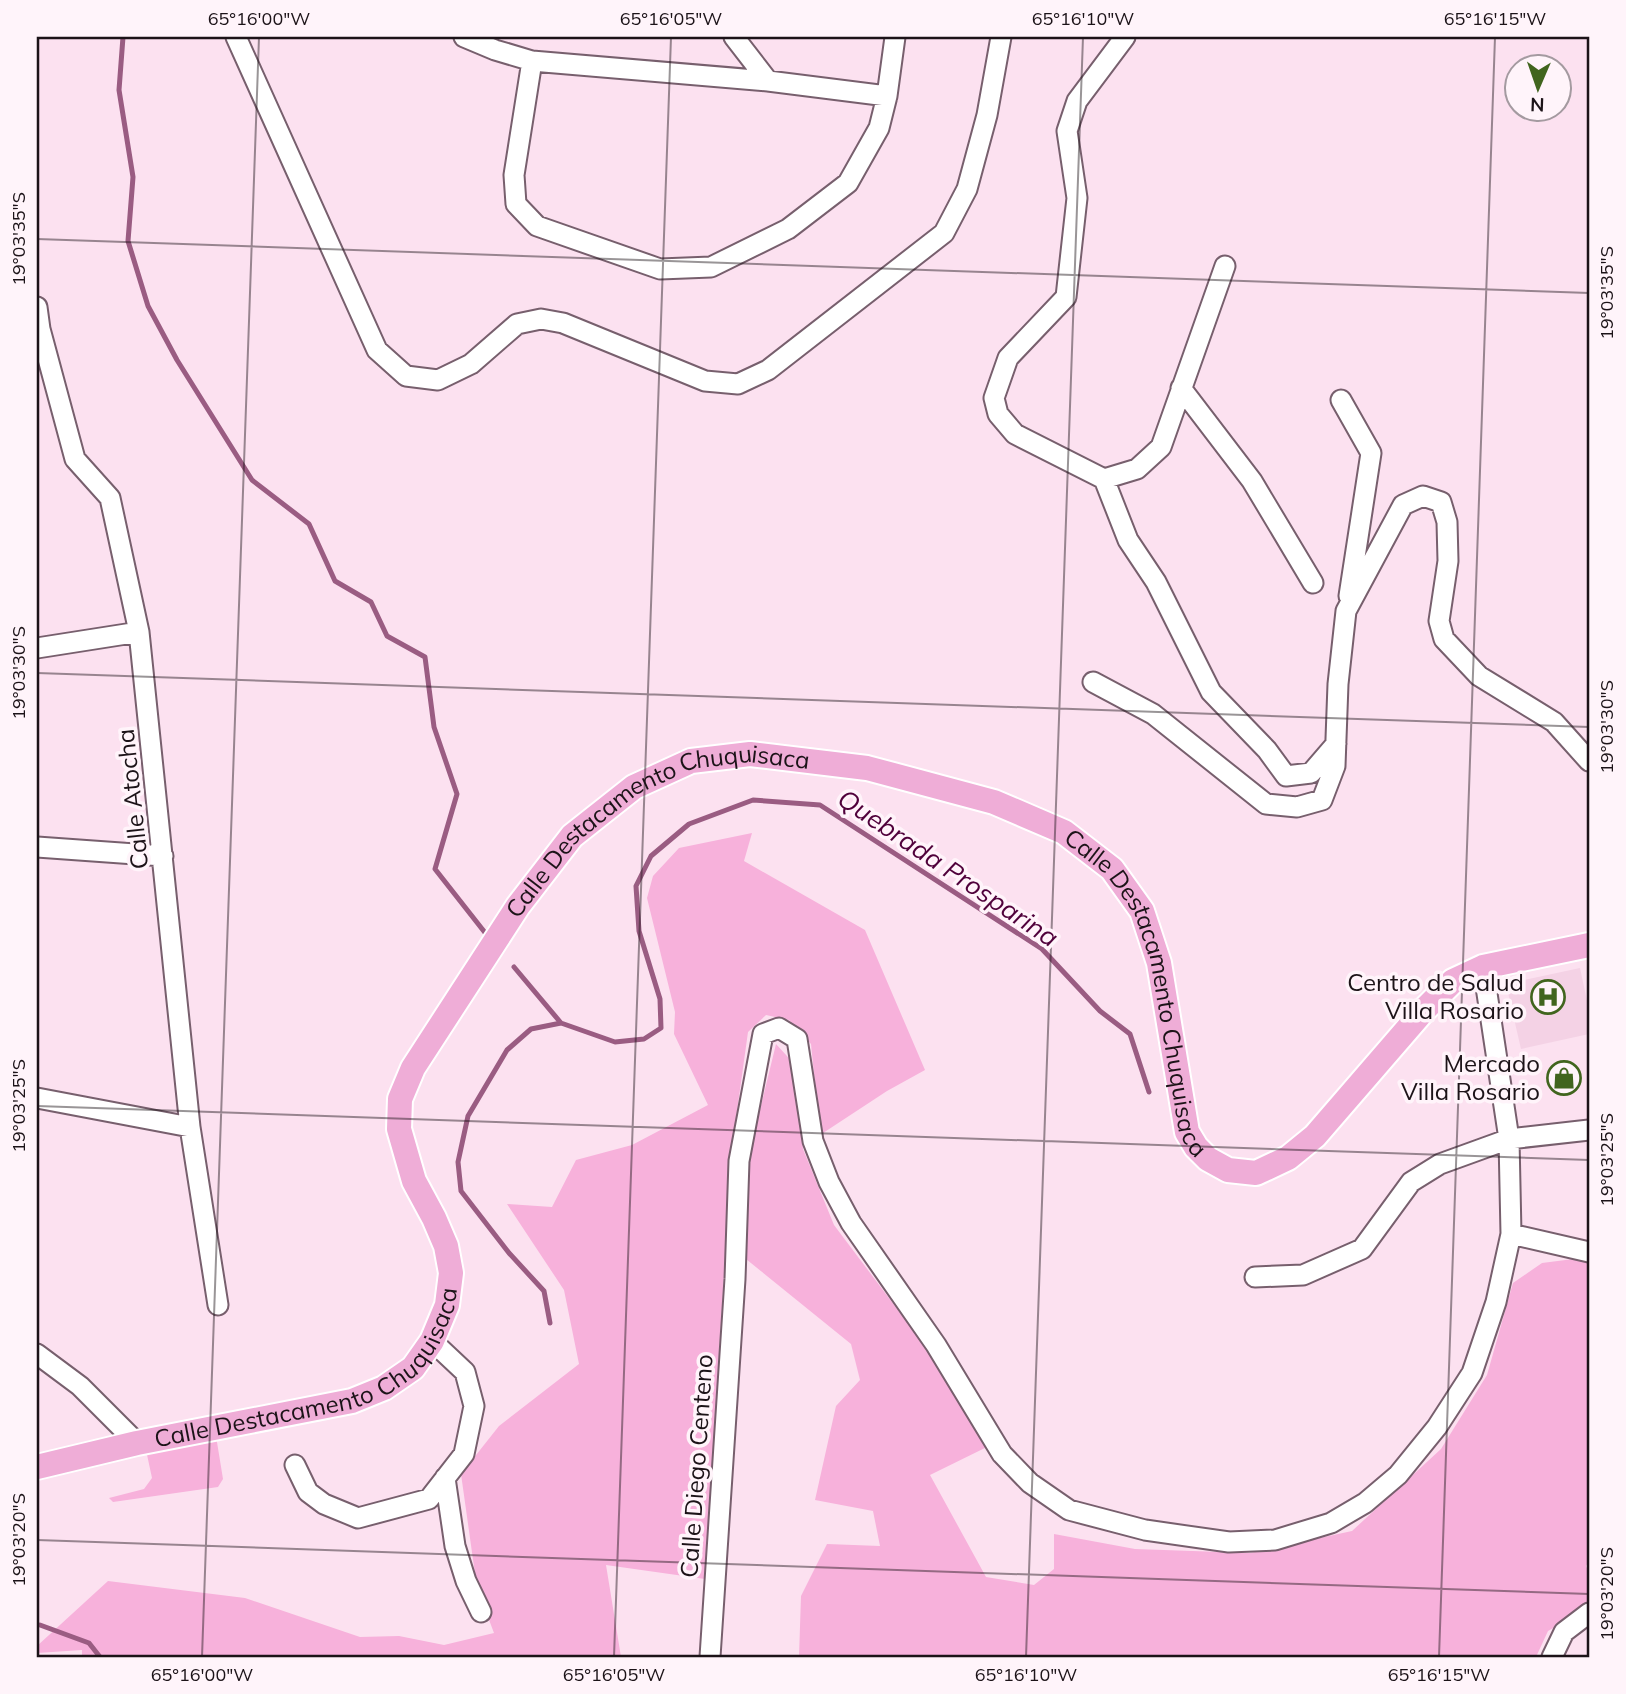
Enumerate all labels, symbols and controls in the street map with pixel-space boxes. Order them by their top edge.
text: 65°16'00"W [208,7,310,30]
text: 65°16'05"W [620,7,722,30]
text: 65°16'10"W [1032,7,1134,30]
text: 65°16'15"W [1444,7,1546,30]
north arrow [1504,52,1574,122]
text: N [1530,93,1545,117]
text: 19°03'35"S [7,192,30,286]
text: 19°03'35"S [1595,246,1618,340]
text: 19°03'30"S [7,626,30,720]
text: 19°03'30"S [1595,680,1618,774]
street label: Calle Atocha [110,728,154,871]
street label: Calle Destacamento Chuquisaca [499,738,811,923]
water label: Quebrada Prosparina [832,781,1065,954]
street label: Calle Destacamento Chuquisaca [1059,822,1214,1163]
place label: Centro de Salud Villa Rosario [1347,967,1524,1025]
hospital icon: Centro de Salud Villa Rosario [1529,978,1567,1016]
place label: Mercado Villa Rosario [1401,1048,1540,1106]
text: 19°03'25"S [7,1059,30,1153]
shop icon: Mercado Villa Rosario [1545,1059,1583,1097]
text: 19°03'25"S [1595,1113,1618,1207]
street label: Calle Destacamento Chuquisaca [152,1286,463,1453]
street label: Calle Diego Centeno [673,1353,719,1579]
text: 19°03'20"S [7,1493,30,1587]
text: 19°03'20"S [1595,1547,1618,1641]
text: 65°16'00"W [151,1663,253,1686]
text: 65°16'05"W [563,1663,665,1686]
text: 65°16'10"W [975,1663,1077,1686]
text: 65°16'15"W [1388,1663,1490,1686]

